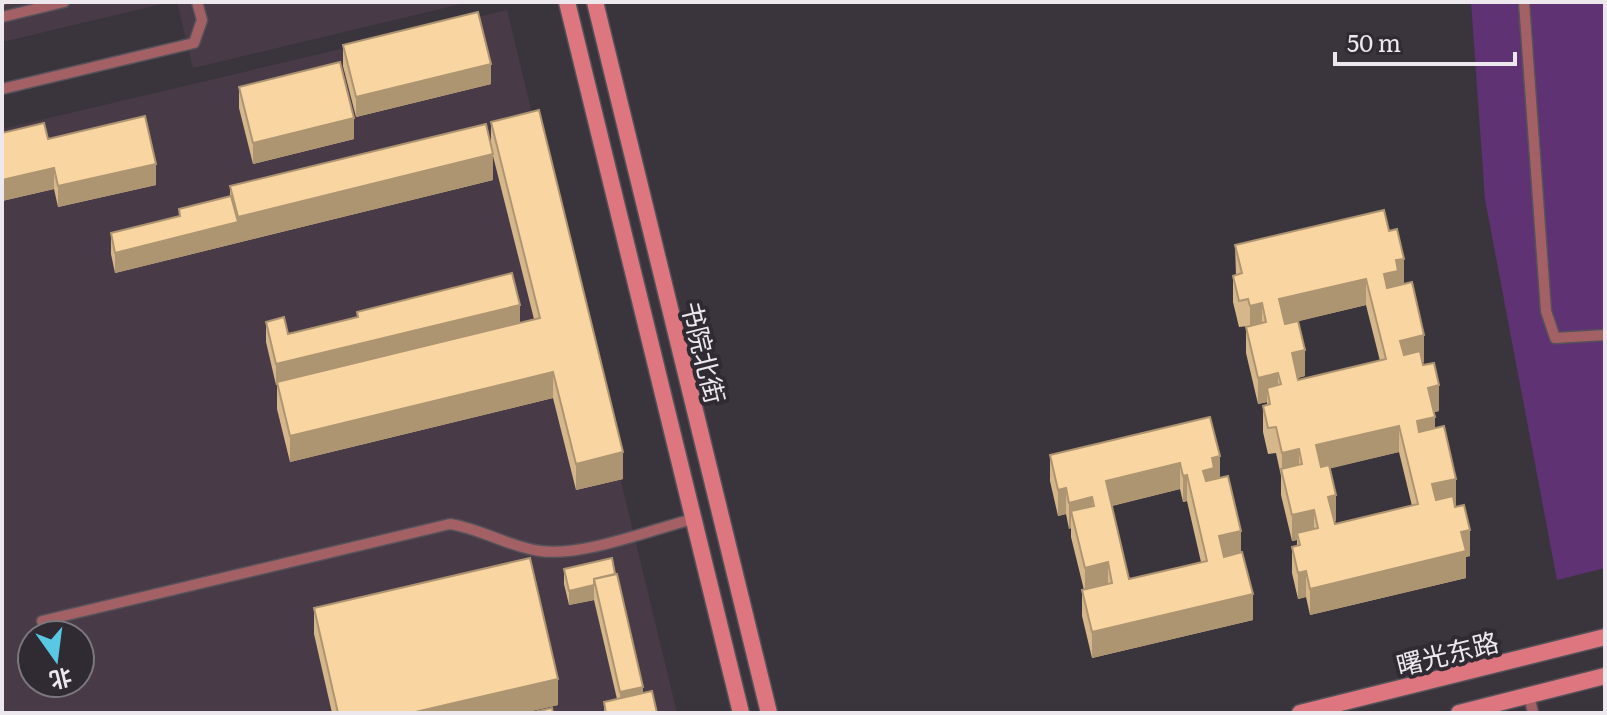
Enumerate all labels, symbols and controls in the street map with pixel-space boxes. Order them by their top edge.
scale bar [1335,16,1515,66]
text: 50 m [1347,24,1401,59]
street label: 书院北街 [673,297,737,407]
north arrow [16,619,96,699]
street label: 曙光东路 [1392,620,1502,684]
text: 北 [47,661,76,699]

